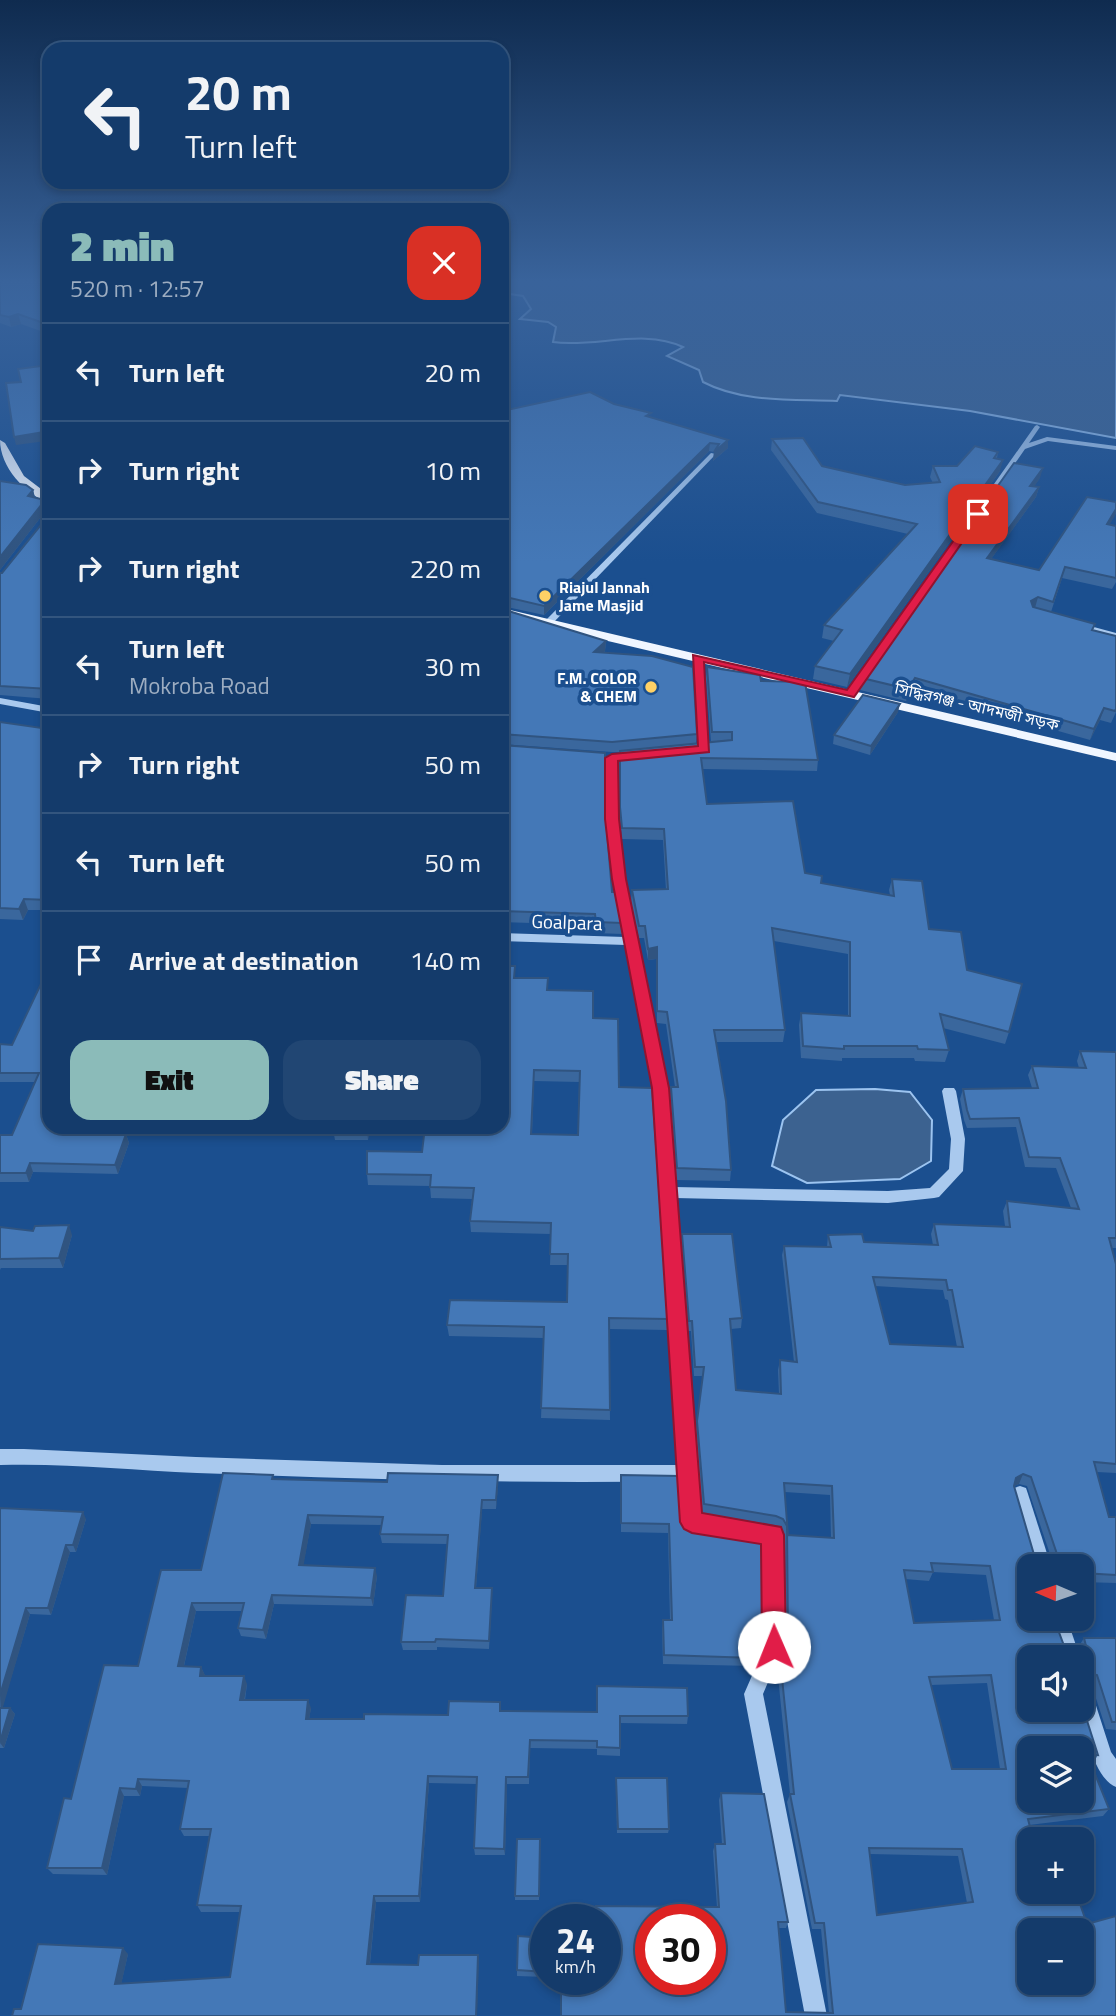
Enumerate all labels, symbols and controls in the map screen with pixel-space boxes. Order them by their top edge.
text: 20 m [185,54,292,129]
icon: left [70,70,161,161]
text: Turn left [185,122,297,170]
text: 2 min [70,213,174,277]
button: close [407,226,481,300]
text: 520 m · 12:57 [70,271,205,306]
icon: left [70,353,108,391]
text: Turn left [129,353,224,392]
text: 20 m [424,353,481,392]
icon: right [70,451,108,489]
text: Turn right [129,451,240,490]
text: 10 m [424,451,481,490]
pin [948,484,1008,544]
icon: arrive [959,495,997,533]
icon: right [70,549,108,587]
text: Turn right [129,549,240,588]
text: 220 m [410,549,481,588]
place label: Riajul Jannah Jame Masjid [559,575,650,617]
marker: Riajul Jannah Jame Masjid [537,588,553,604]
text: Turn left [129,629,224,668]
icon: left [70,647,108,685]
text: 30 m [424,647,481,686]
place label: F.M. COLOR & CHEM [557,666,637,708]
text: Mokroba Road [129,668,270,703]
street label: সিদ্ধিরগঞ্জ - আদমজী সড়ক [891,675,1063,737]
marker: F.M. COLOR & CHEM [643,679,659,695]
icon: right [70,745,108,783]
text: Turn right [129,745,240,784]
text: 50 m [424,745,481,784]
icon: left [70,843,108,881]
text: Turn left [129,843,224,882]
text: 50 m [424,843,481,882]
street label: Goalpara [531,906,604,937]
icon: arrive [70,941,108,979]
text: Arrive at destination [129,941,359,980]
text: 140 m [410,941,481,980]
button: Exit [70,1040,269,1120]
button: Share [283,1040,481,1120]
north arrow [1017,1554,1094,1631]
map controls [1017,1554,1094,1995]
position arrow [737,1610,811,1684]
button: sound [1017,1645,1094,1722]
button: layers [1017,1736,1094,1813]
button: + [1017,1827,1094,1904]
speed limit sign: 30 [635,1904,726,1995]
text: 24 [556,1913,595,1967]
button: − [1017,1918,1094,1995]
text: km/h [555,1953,596,1980]

